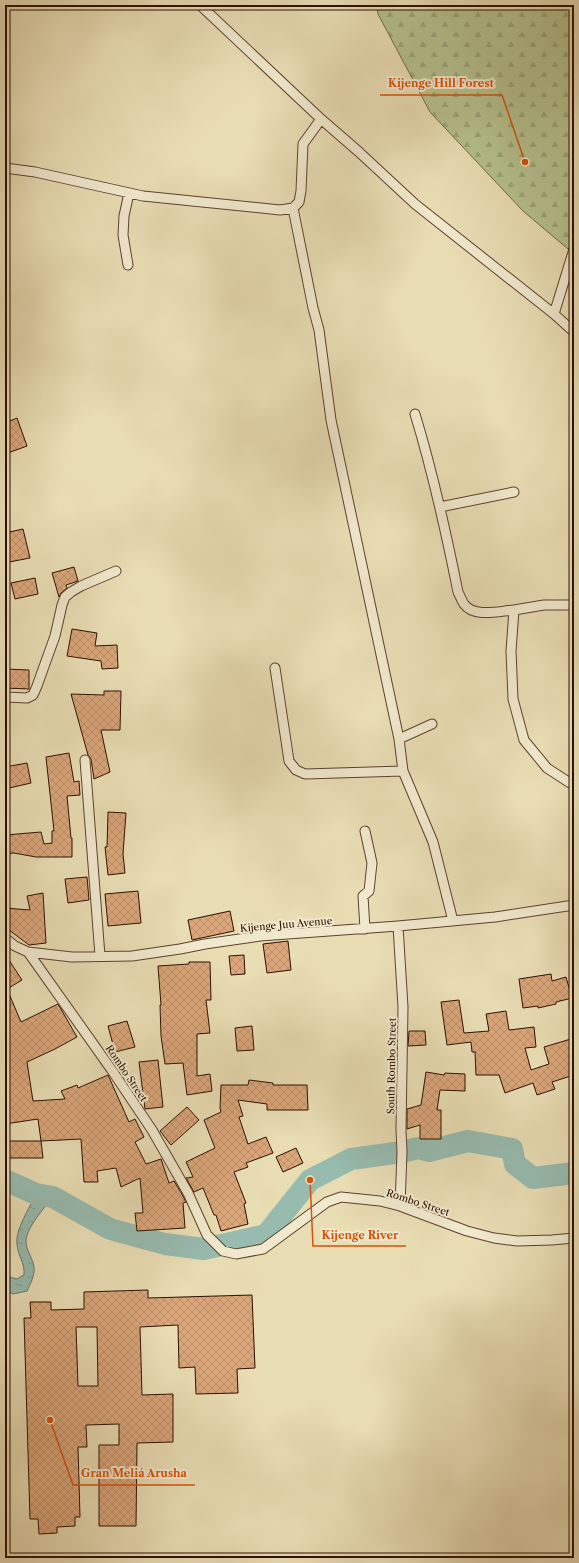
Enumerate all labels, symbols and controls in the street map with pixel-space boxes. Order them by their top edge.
callout: Kijenge Hill Forest [380,72,502,95]
text: Kijenge Hill Forest [388,76,494,90]
street label: Kijenge Juu Avenue [239,914,333,935]
street label: South Rombo Street [384,1017,399,1114]
street label: Rombo Street [103,1042,151,1105]
street label: Rombo Street [385,1186,452,1219]
callout: Kijenge River [313,1223,406,1246]
text: Kijenge River [322,1228,399,1242]
callout: Gran Meliá Arusha [73,1462,195,1485]
text: Gran Meliá Arusha [81,1466,188,1480]

